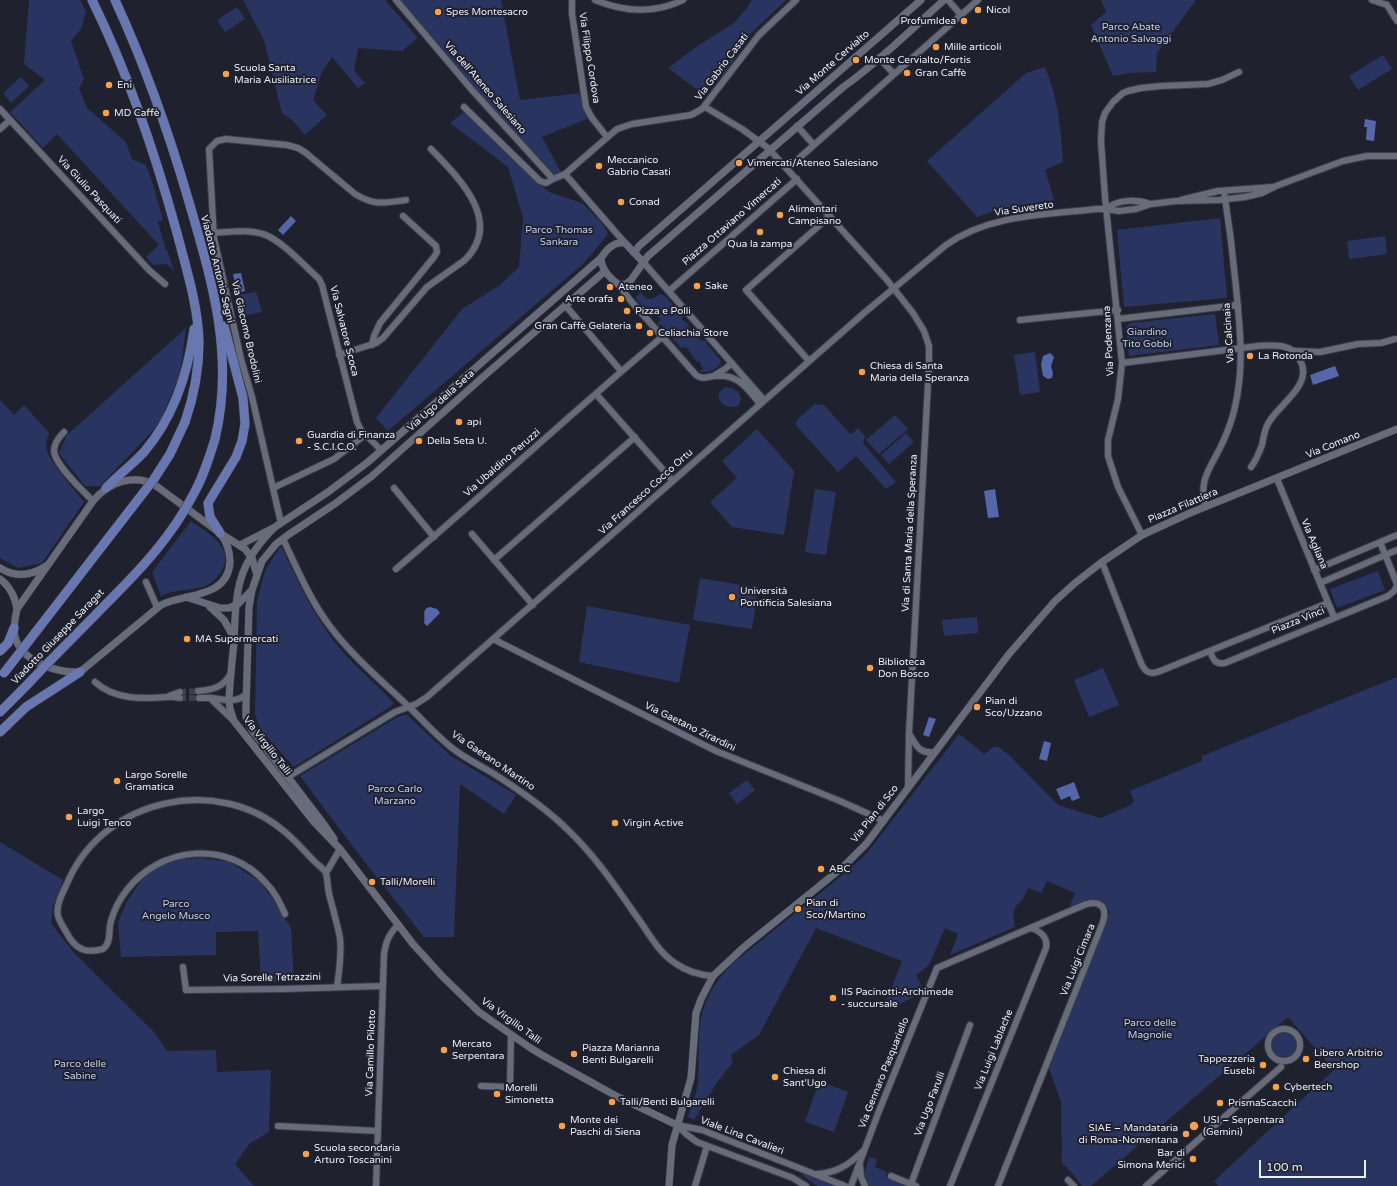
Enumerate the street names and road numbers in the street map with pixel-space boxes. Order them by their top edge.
street label: Via Filippo Cordova [576,12,602,104]
street label: Via Monte Cervialto [794,28,872,98]
street label: Via Gabrio Casati [693,31,751,103]
street label: Via dell'Ateneo Salesiano [442,39,528,137]
street label: Via Giulio Pasquati [54,154,124,226]
street label: Piazza Ottaviano Vimercati [680,176,784,268]
street label: Via Suvereto [994,199,1054,219]
street label: Viadotto Antonio Segni [198,214,236,324]
street label: Via Giacomo Brodolini [228,279,264,385]
street label: Via Salvatore Scoca [327,285,361,377]
street label: Via Calcinaia [1221,303,1237,363]
street label: Via Podenzana [1101,305,1117,377]
street label: Via Ugo della Seta [405,368,477,434]
street label: Via Ubaldino Peruzzi [461,426,543,500]
street label: Via Comano [1304,429,1362,461]
street label: Via Francesco Cocco Ortu [596,447,696,537]
street label: Via di Santa Maria della Speranza [900,454,920,612]
street label: Piazza Filattiera [1146,486,1220,526]
street label: Via Agliana [1298,517,1330,571]
street label: Viadotto Giuseppe Saragat [9,587,107,687]
street label: Piazza Vinci [1270,605,1326,637]
street label: Via Gaetano Zirardini [642,700,738,754]
street label: Via Virgilio Talli [240,714,294,778]
street label: Via Gaetano Martino [449,729,537,793]
street label: Via Pian di Sco [849,783,901,845]
street label: Via Luigi Cimara [1058,922,1098,998]
street label: Via Sorelle Tetrazzini [223,971,321,985]
street label: Via Virgilio Talli [479,995,543,1047]
street label: Via Luigi Lablache [972,1008,1016,1092]
street label: Via Camillo Pilotto [363,1009,379,1097]
street label: Via Gennaro Pasquariello [856,1016,912,1130]
street label: Via Ugo Farulli [912,1070,948,1138]
street label: Viale Lina Cavalieri [699,1115,785,1157]

